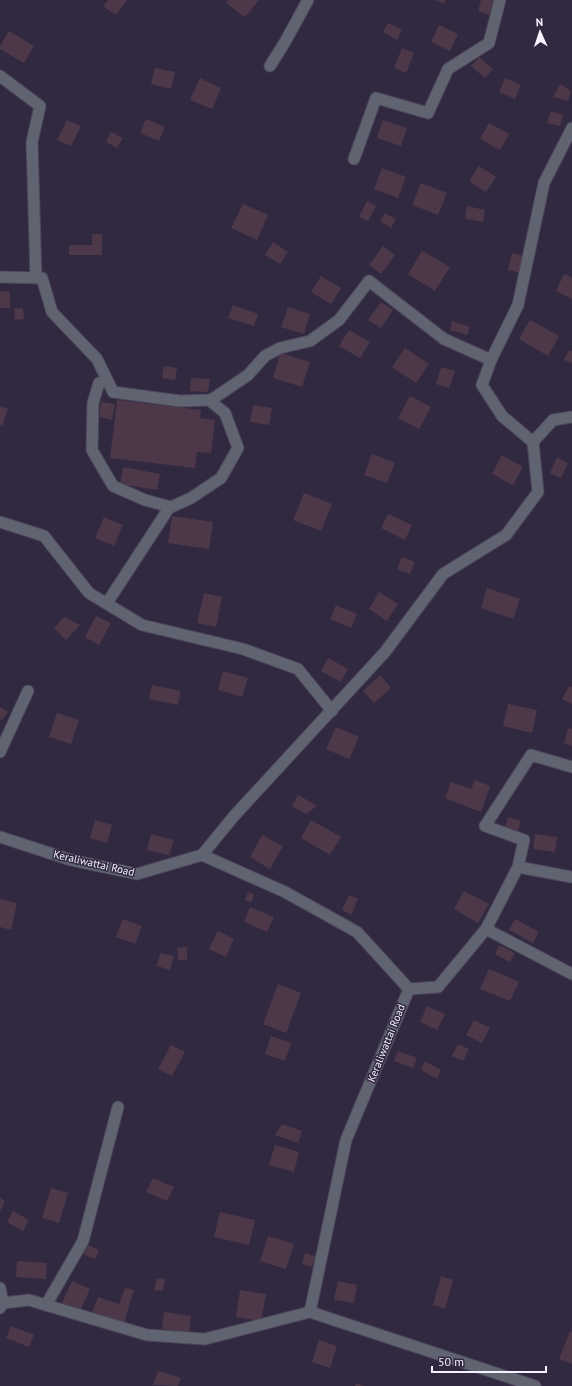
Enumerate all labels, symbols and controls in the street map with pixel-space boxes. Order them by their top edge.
north arrow [520,12,560,52]
text: N [535,15,543,29]
street label: Keraliwattai Road [52,847,136,879]
street label: Keraliwattai Road [364,1002,408,1084]
scale bar [432,1348,546,1374]
text: 50 m [438,1354,464,1369]

